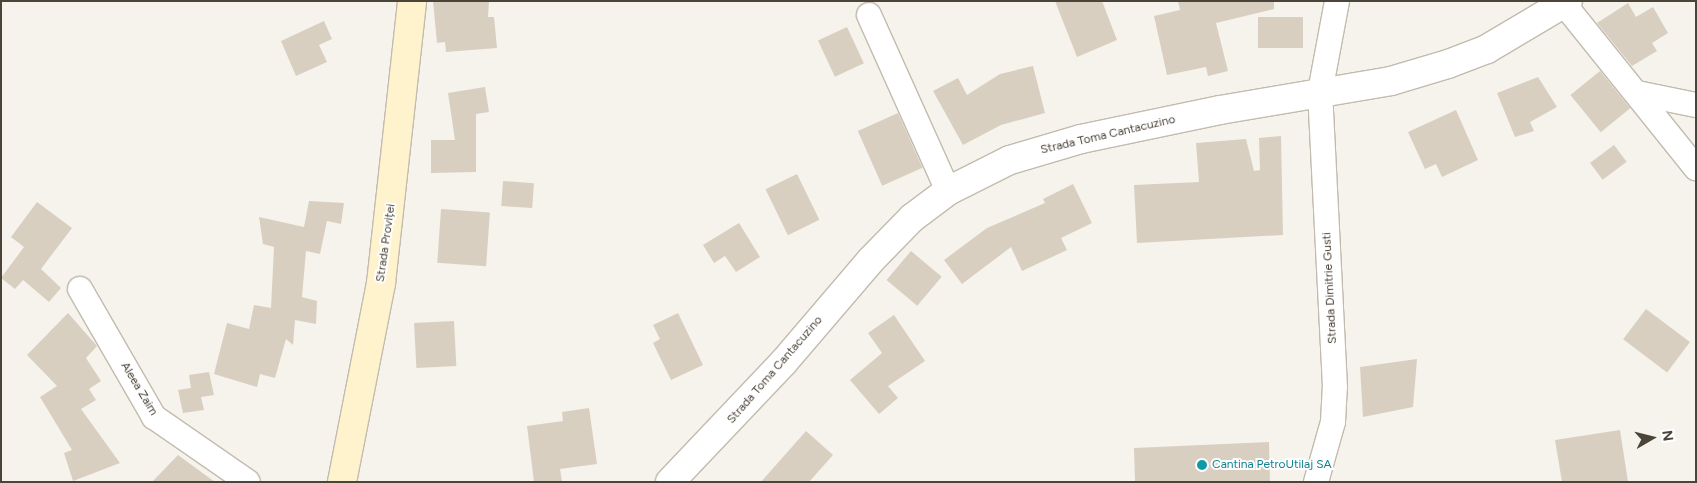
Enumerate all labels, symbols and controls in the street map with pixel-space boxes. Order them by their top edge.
street label: Strada Toma Cantacuzino [1039,112,1177,158]
street label: Strada Proviței [373,203,399,283]
street label: Strada Dimitrie Gusti [1320,232,1340,344]
street label: Strada Toma Cantacuzino [724,313,826,427]
street label: Aleea Zaim [117,360,161,418]
north arrow [1627,413,1677,463]
text: N [1658,429,1677,442]
place label: Cantina PetroUtilaj SA [1212,458,1332,472]
marker: Cantina PetroUtilaj SA [1196,459,1208,471]

